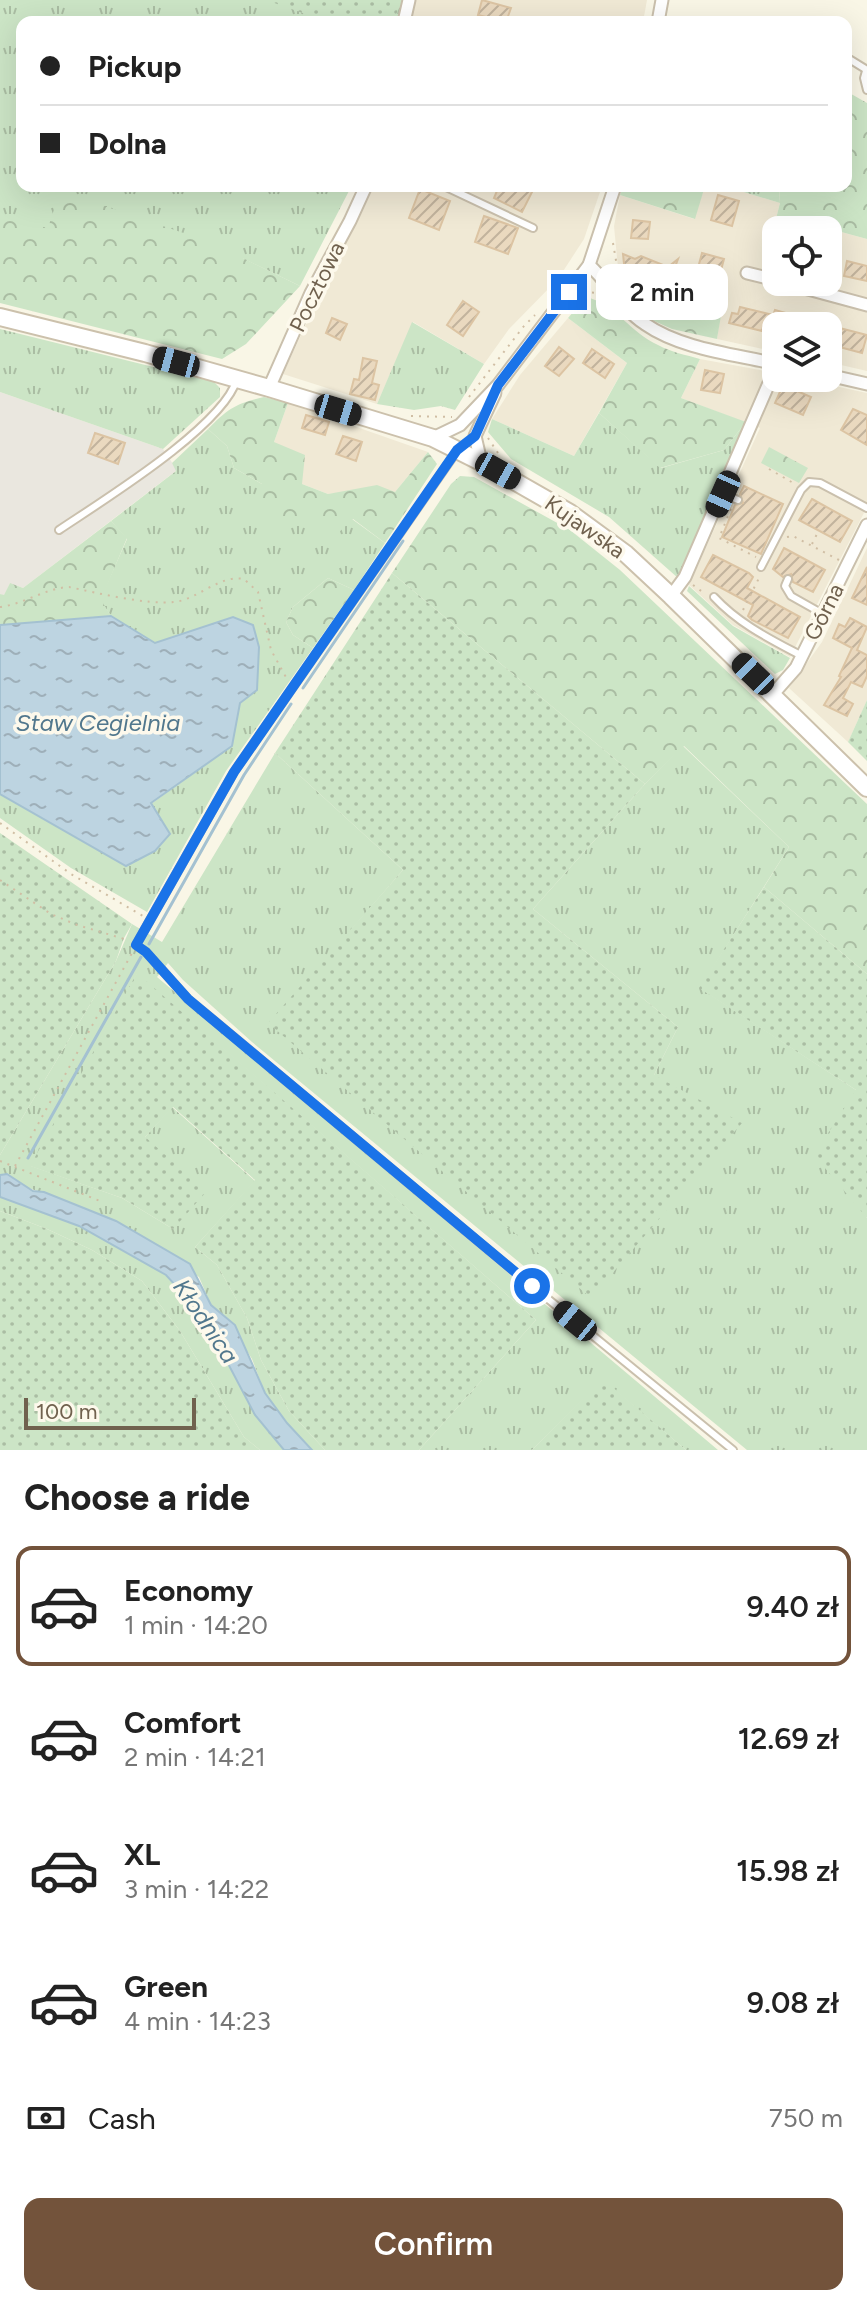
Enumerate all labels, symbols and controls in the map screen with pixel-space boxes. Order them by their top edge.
text: Pickup [88,48,182,85]
text: Dolna [88,125,167,162]
map controls [762,216,842,392]
button: locate [762,216,842,296]
street label: Pocztowa [284,238,350,336]
callout: 2 min [597,264,729,320]
route end [551,274,587,310]
text: 2 min [630,276,694,308]
button: layers [762,312,842,392]
car [150,344,202,380]
car [312,392,364,428]
car [471,449,525,493]
car [702,467,744,521]
street label: Kujawska [540,490,630,564]
street label: Górna [798,579,850,645]
car [727,649,779,699]
water label: Staw Cegielnia [16,708,180,737]
route start [514,1268,550,1304]
water label: Kłodnica [167,1273,245,1369]
car [549,1297,601,1345]
scale bar [24,1394,196,1430]
text: 100 m [36,1398,97,1425]
text: Choose a ride [24,1476,250,1519]
icon: car [28,1570,100,1642]
text: Economy [124,1572,253,1609]
text: 9.40 zł [746,1588,839,1625]
text: 1 min · 14:20 [124,1609,268,1641]
icon: car [28,1702,100,1774]
text: Comfort [124,1704,242,1741]
text: 12.69 zł [738,1720,839,1757]
text: 2 min · 14:21 [124,1741,266,1773]
icon: car [28,1834,100,1906]
text: XL [124,1836,160,1873]
text: 15.98 zł [736,1852,839,1889]
text: 3 min · 14:22 [124,1873,269,1905]
icon: car [28,1966,100,2038]
text: Green [124,1968,208,2005]
text: 9.08 zł [747,1984,839,2021]
text: 4 min · 14:23 [124,2005,271,2037]
icon: cash [24,2096,68,2140]
text: Cash [88,2100,156,2137]
text: 750 m [769,2102,843,2134]
button: Confirm [24,2198,843,2290]

